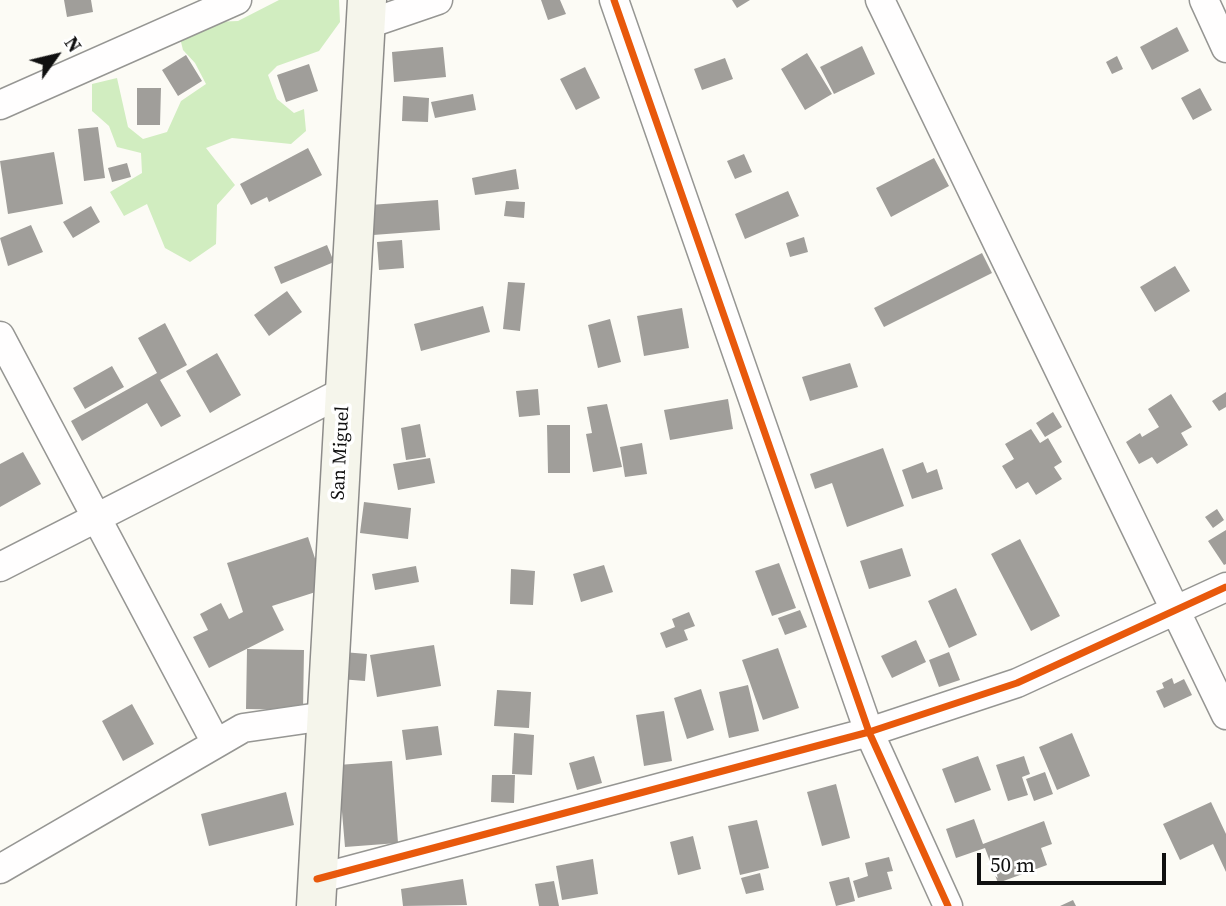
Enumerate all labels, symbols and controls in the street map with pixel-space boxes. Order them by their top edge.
north arrow [21,21,91,91]
text: N [59,31,88,57]
street label: San Miguel [327,405,355,501]
scale bar [981,839,1170,883]
text: 50 m [990,850,1035,879]

